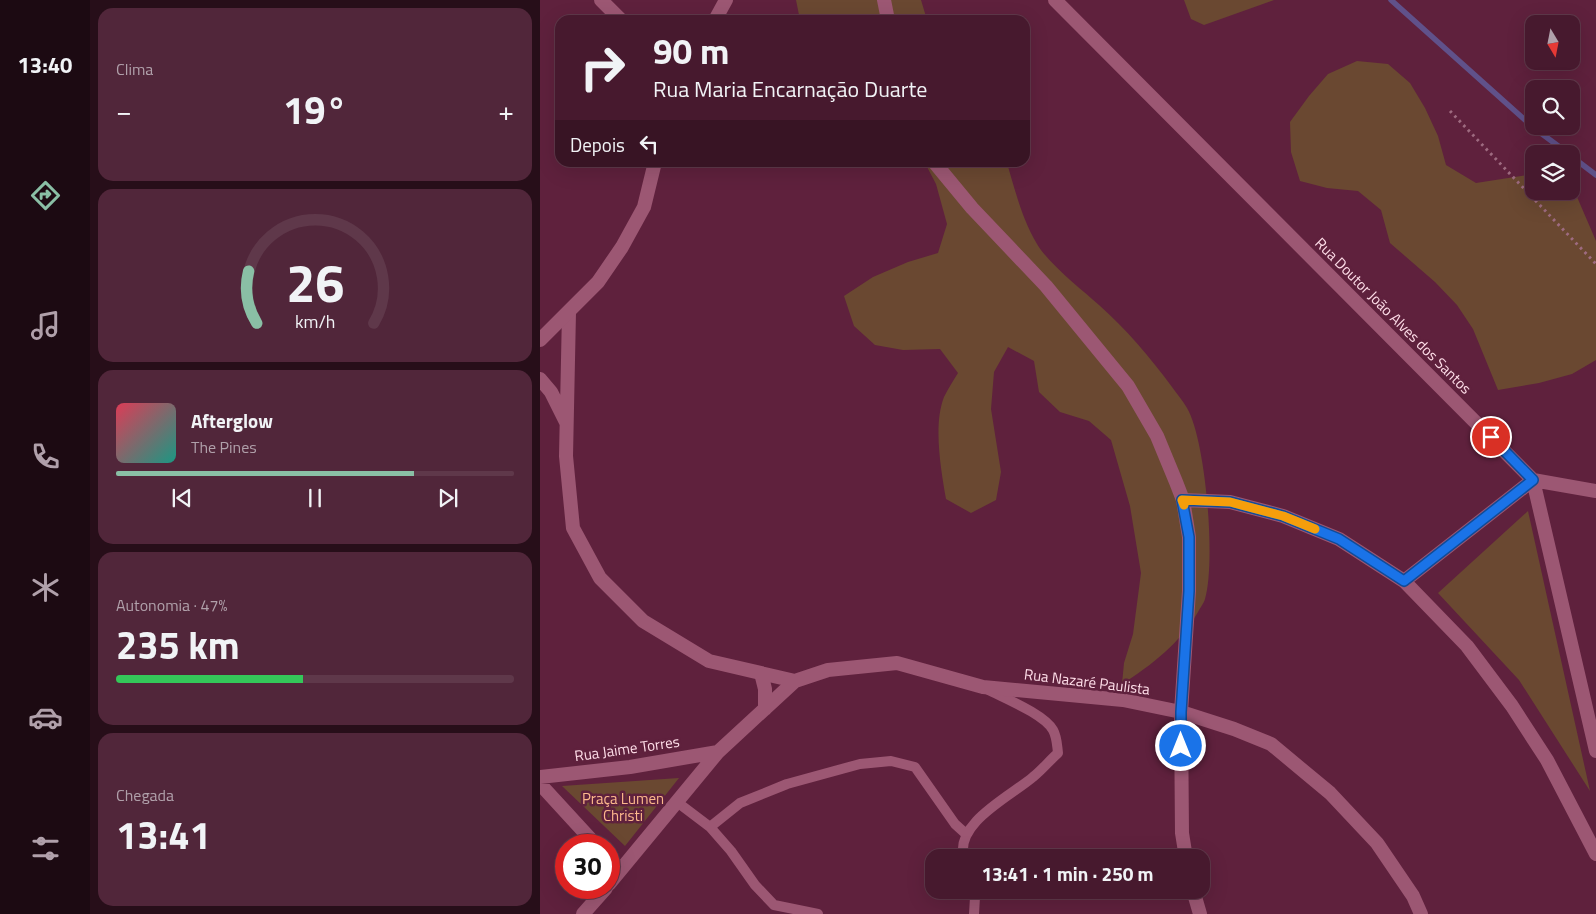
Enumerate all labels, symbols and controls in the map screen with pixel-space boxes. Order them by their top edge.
north arrow [1525,15,1580,70]
map controls [1525,15,1580,200]
text: 90 m [653,24,729,78]
icon: right [570,35,635,100]
text: 13:40 [18,48,72,82]
text: Clima [116,57,153,81]
text: Rua Maria Encarnação Duarte [653,72,927,106]
button: search [1525,80,1580,135]
text: 19° [283,81,347,139]
text: − [116,89,132,132]
text: + [498,89,514,132]
text: Depois [570,130,625,159]
icon: left [635,130,663,158]
button: layers [1525,145,1580,200]
icon: directions [28,178,63,213]
street label: Rua Doutor João Alves dos Santos [1310,232,1477,399]
text: 26 [286,243,344,322]
icon: music [28,308,63,343]
text: km/h [295,308,335,335]
text: Afterglow [191,406,273,435]
pin [1470,416,1512,458]
icon: arrive [1477,423,1505,451]
text: The Pines [191,435,257,459]
icon: phone [28,439,63,474]
icon: previous [168,484,196,512]
icon: pause [301,484,329,512]
icon: next [434,484,462,512]
icon: climate [28,570,63,605]
text: Autonomia · 47% [116,593,227,617]
text: 235 km [116,616,240,674]
street label: Rua Nazaré Paulista [1023,662,1152,701]
icon: car [28,700,63,735]
position arrow [1154,719,1206,771]
street label: Rua Jaime Torres [573,730,681,767]
text: Chegada [116,783,174,807]
park label: Praça Lumen Christi [582,787,664,827]
text: 13:41 [116,806,211,864]
icon: filters [28,831,63,866]
speed limit sign: 30 [555,834,620,899]
text: 13:41 · 1 min · 250 m [981,859,1154,888]

